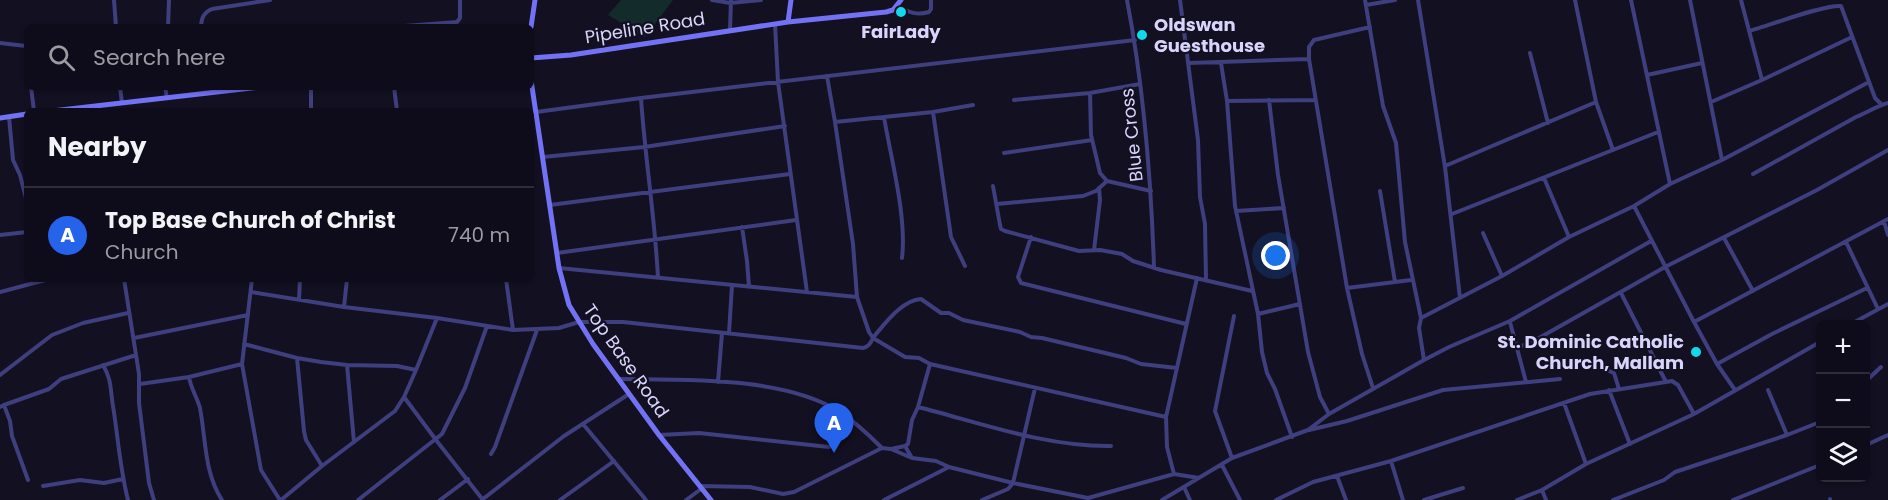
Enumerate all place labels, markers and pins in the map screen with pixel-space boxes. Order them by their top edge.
marker: FairLady [894,5,908,19]
place label: Oldswan Guesthouse [1154,12,1265,58]
place label: FairLady [861,19,941,44]
marker: Oldswan Guesthouse [1135,28,1149,42]
place label: St. Dominic Catholic Church, Mallam [1497,329,1684,375]
marker: St. Dominic Catholic Church, Mallam [1689,345,1703,359]
pin: A [814,404,854,453]

